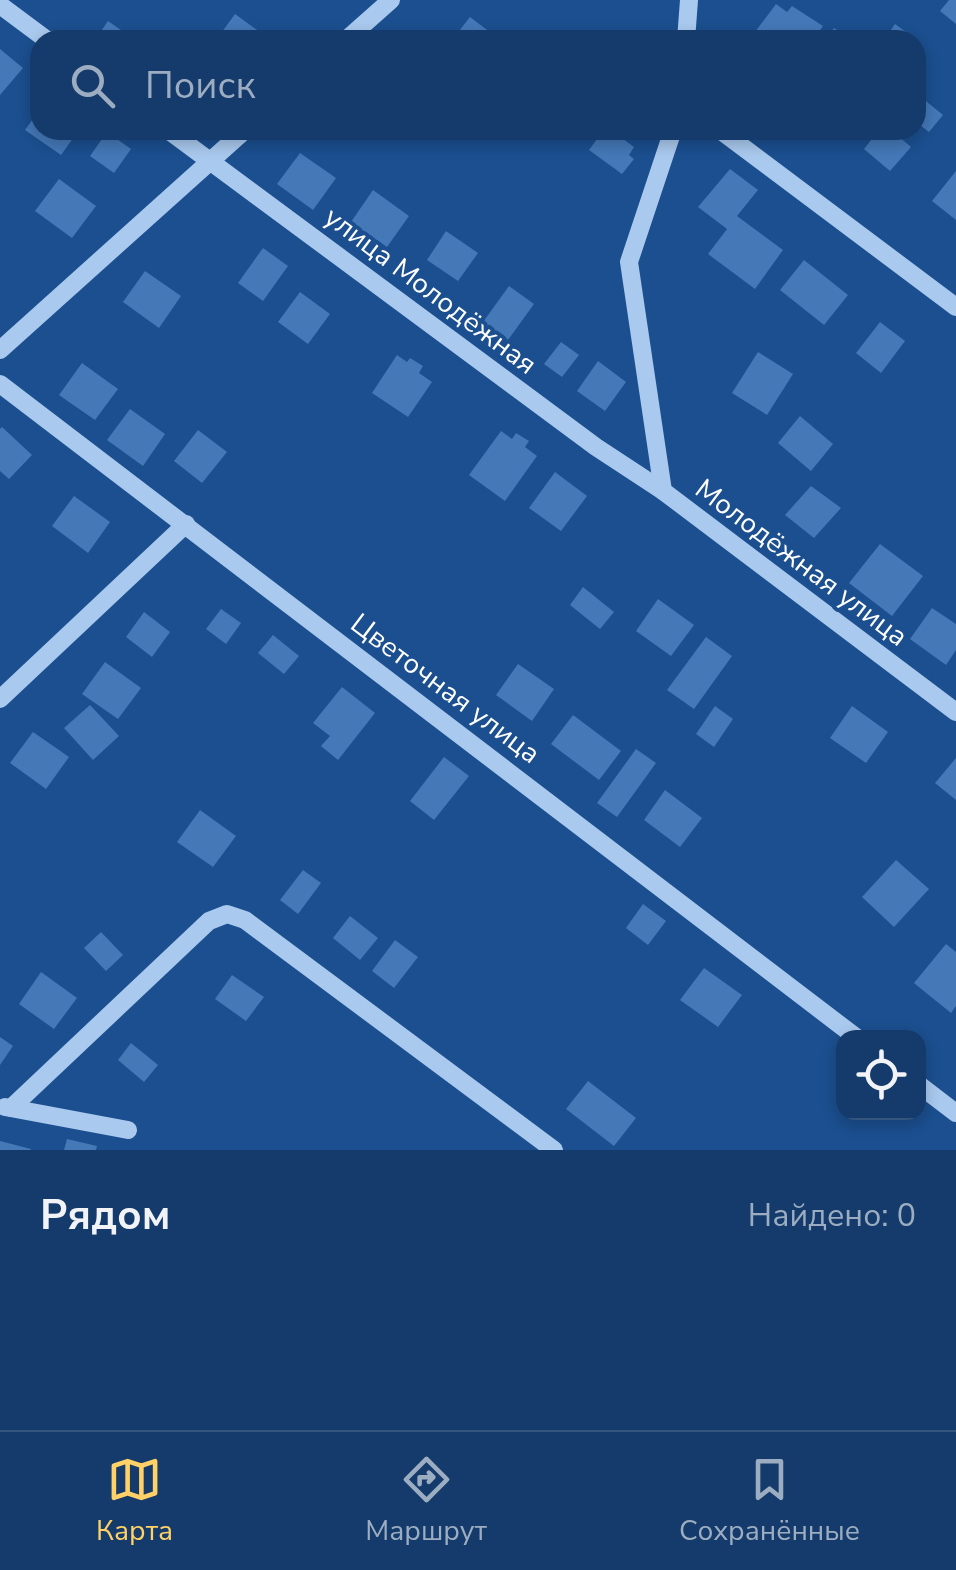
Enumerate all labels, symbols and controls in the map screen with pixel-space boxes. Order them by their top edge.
search box [30,30,926,140]
icon: search [65,58,120,113]
text: Поиск [145,60,255,111]
street label: улица Молодёжная [316,198,544,383]
street label: Молодёжная улица [687,470,915,655]
street label: Цветочная улица [343,605,548,773]
map controls [836,1030,926,1120]
button: locate [836,1030,926,1120]
text: Рядом [40,1187,170,1244]
text: Найдено: 0 [748,1194,916,1237]
tab: Карта [96,1452,173,1550]
tab: Маршрут [365,1452,487,1550]
tab: Сохранённые [679,1452,860,1550]

